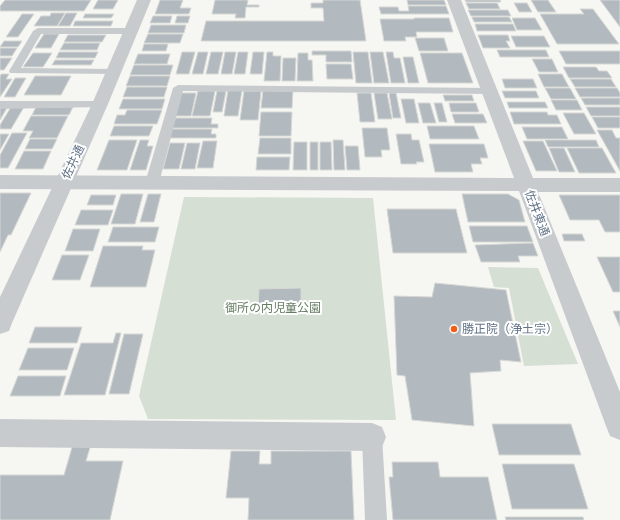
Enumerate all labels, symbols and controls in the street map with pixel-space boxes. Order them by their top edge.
street label: 佐井通 [59,143,86,181]
street label: 佐井東通 [523,188,552,238]
park label: 御所の内児童公園 [225,301,321,314]
place label: 勝正院（浄土宗） [462,322,558,335]
marker: 勝正院（浄土宗） [449,324,459,334]

